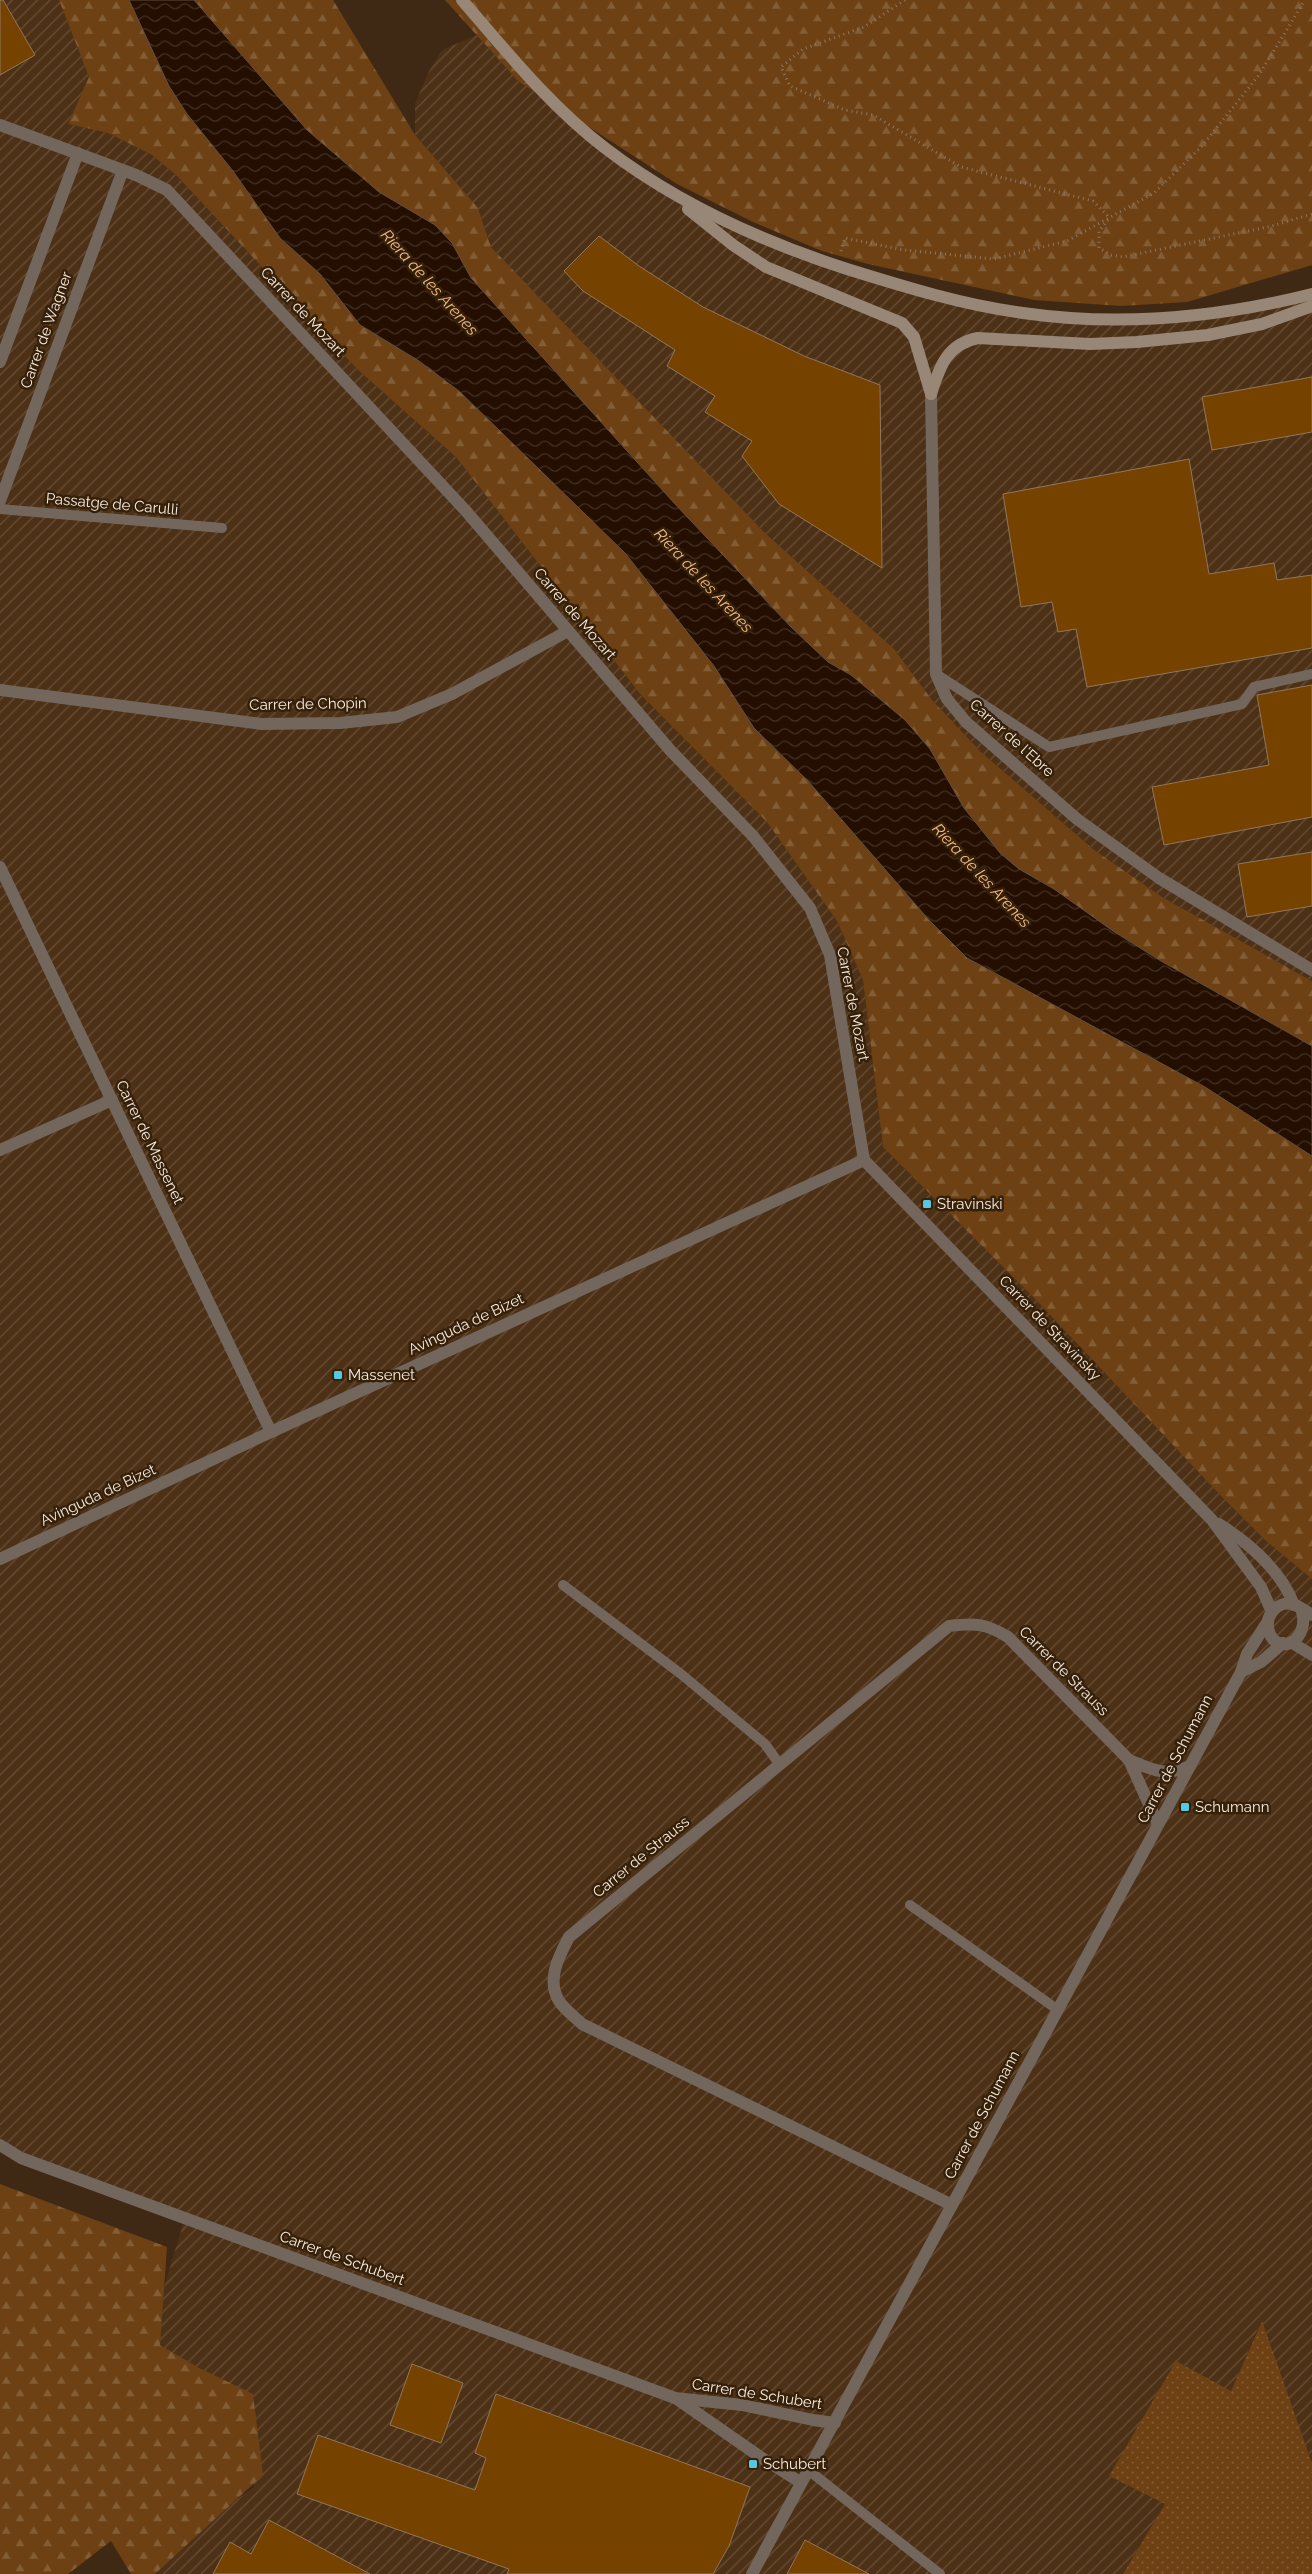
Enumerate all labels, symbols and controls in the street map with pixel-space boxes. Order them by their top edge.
water label: Riera de les Arenes [377,225,482,340]
street label: Carrer de Mozart [257,263,349,361]
street label: Carrer de Wagner [17,268,76,391]
street label: Passatge de Carulli [45,489,179,519]
water label: Riera de les Arenes [650,524,757,637]
street label: Carrer de Mozart [530,564,620,664]
street label: Carrer de Chopin [249,694,367,714]
street label: Carrer de l'Ebre [966,695,1058,781]
water label: Riera de les Arenes [928,819,1035,932]
street label: Carrer de Mozart [833,945,873,1063]
street label: Carrer de Massenet [112,1077,188,1207]
place label: Stravinski [937,1195,1003,1213]
marker: Stravinski [921,1198,933,1210]
street label: Carrer de Stravinsky [995,1272,1105,1384]
street label: Avinguda de Bizet [405,1289,527,1359]
place label: Massenet [348,1366,415,1384]
marker: Massenet [332,1369,344,1381]
street label: Avinguda de Bizet [37,1460,159,1530]
street label: Carrer de Strauss [1016,1623,1112,1719]
street label: Carrer de Schumann [1134,1692,1216,1826]
place label: Schumann [1195,1798,1269,1816]
marker: Schumann [1179,1801,1191,1813]
street label: Carrer de Strauss [589,1813,693,1901]
street label: Carrer de Schumann [941,2048,1023,2182]
street label: Carrer de Schubert [277,2227,407,2289]
street label: Carrer de Schubert [691,2375,823,2413]
place label: Schubert [763,2455,826,2473]
marker: Schubert [747,2458,759,2470]

